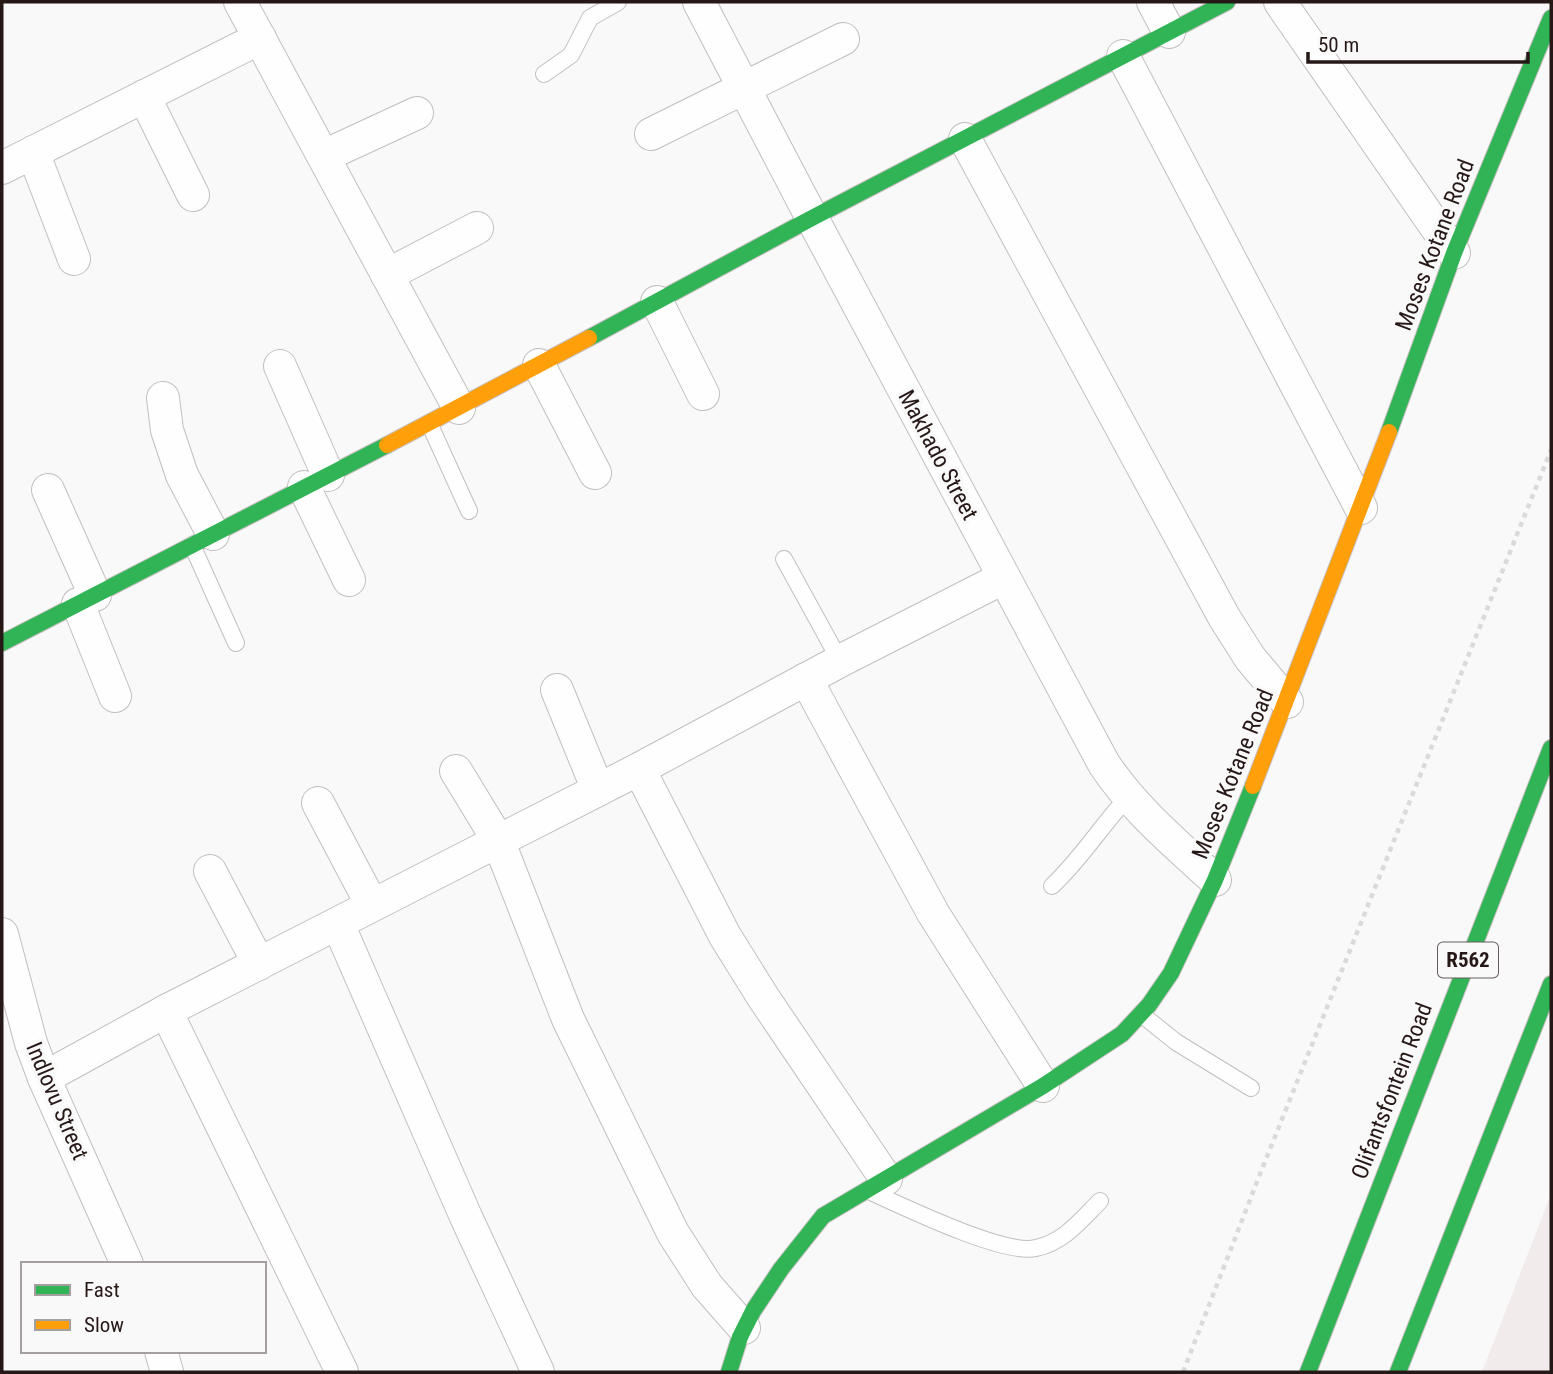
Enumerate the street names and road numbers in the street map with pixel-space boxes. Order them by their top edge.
street label: Moses Kotane Road [1390,156,1480,334]
street label: Makhado Street [893,386,983,524]
street label: Moses Kotane Road [1187,685,1279,863]
road number: R562 [1438,942,1498,978]
street label: Olifantsfontein Road [1346,999,1438,1183]
street label: Indlovu Street [20,1038,94,1164]

